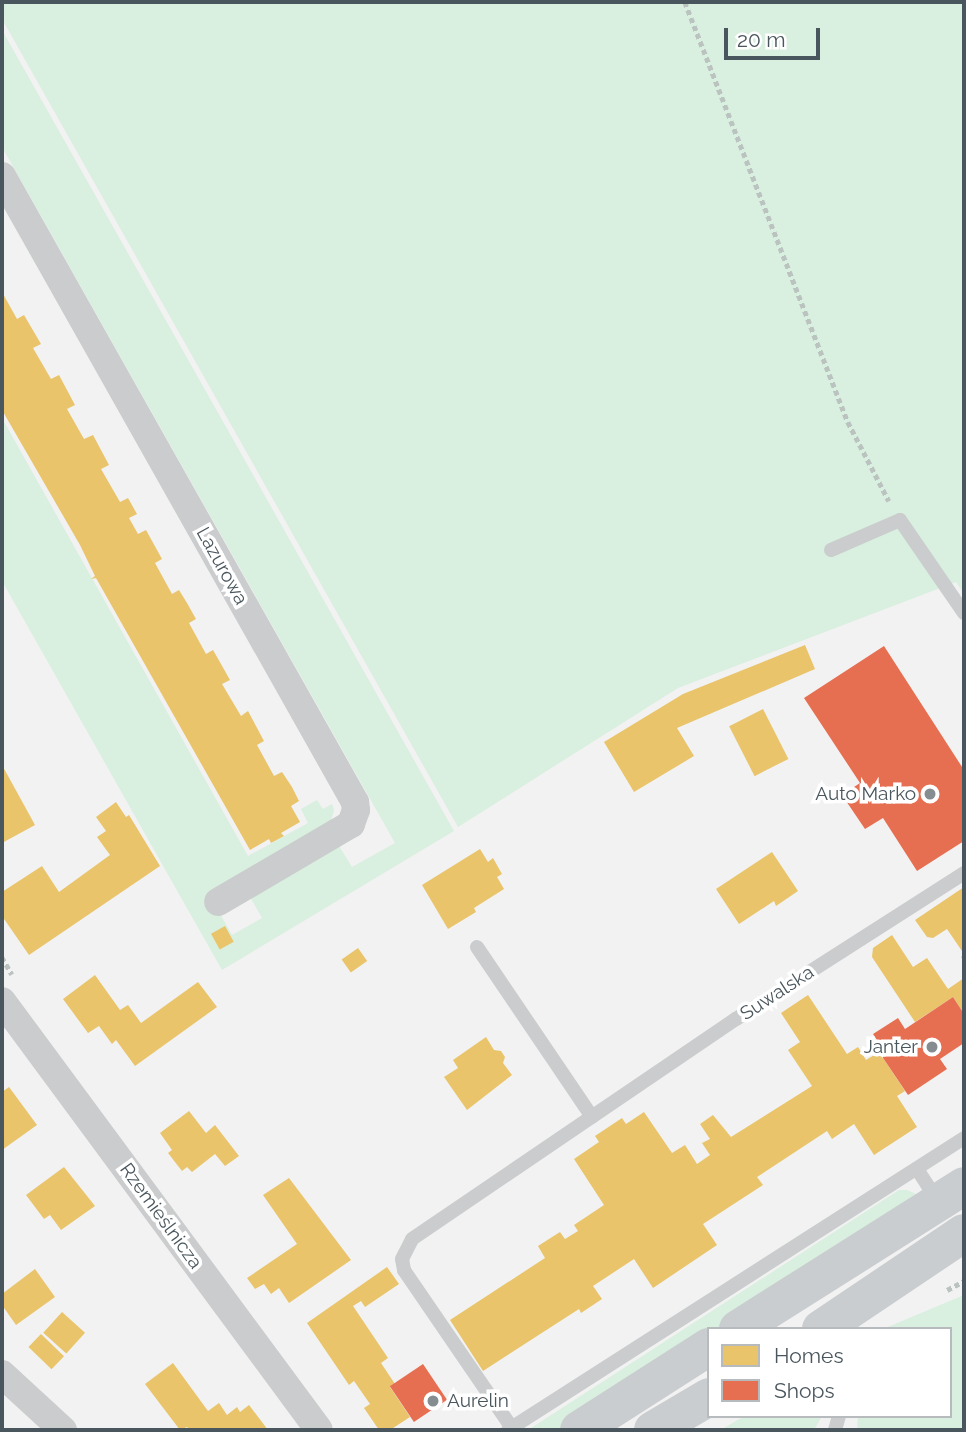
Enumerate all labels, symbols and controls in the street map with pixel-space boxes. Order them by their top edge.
scale bar [728,14,824,58]
text: 20 m [737,27,785,52]
street label: Lazurowa [191,523,253,609]
place label: Auto Marko [815,783,916,805]
marker: Auto Marko [922,786,938,802]
street label: Suwalska [736,961,818,1025]
place label: Janter [864,1036,918,1058]
marker: Janter [924,1039,940,1055]
street label: Rzemieślnicza [115,1159,207,1273]
legend [707,1327,952,1418]
text: Homes [774,1343,844,1368]
text: Shops [774,1378,835,1403]
place label: Aurelin [447,1390,509,1412]
marker: Aurelin [425,1393,441,1409]

